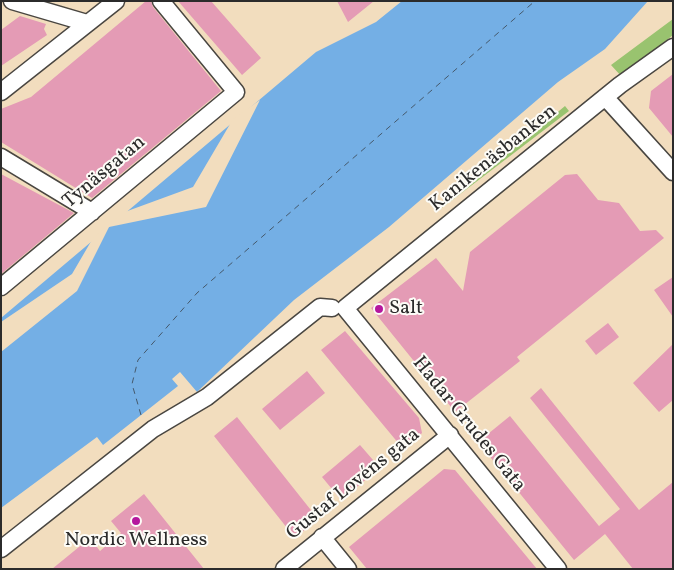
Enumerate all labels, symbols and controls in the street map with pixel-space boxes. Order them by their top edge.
street label: Kanikenäsbanken [425,100,563,218]
street label: Tynäsgatan [59,131,151,215]
place label: Salt [389,297,423,321]
marker: Salt [373,303,385,315]
street label: Hadar Grudes Gata [406,352,530,498]
street label: Gustaf Lovéns gata [282,424,426,546]
marker: Nordic Wellness [130,515,142,527]
place label: Nordic Wellness [65,529,207,553]

